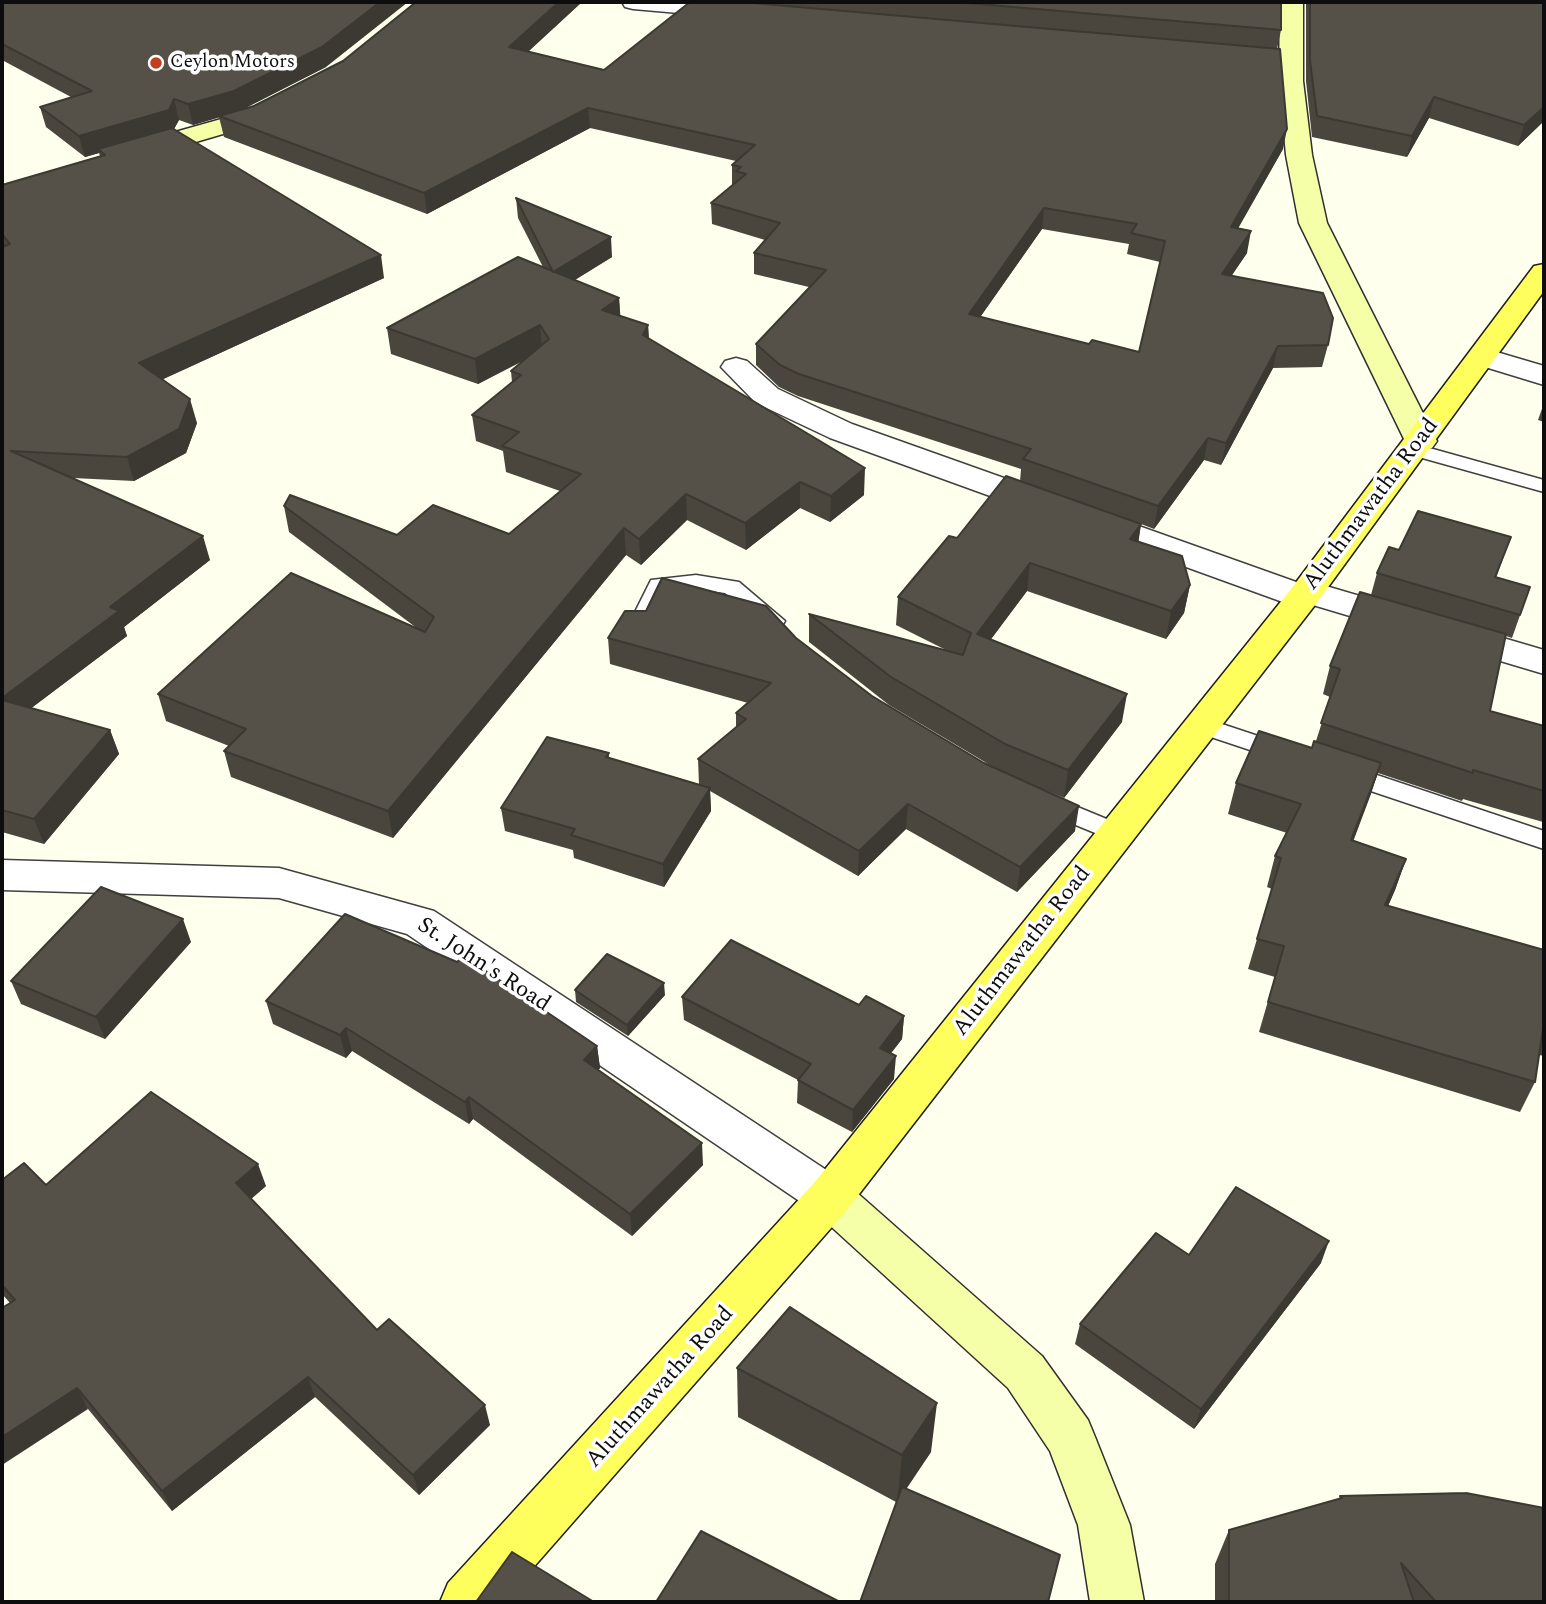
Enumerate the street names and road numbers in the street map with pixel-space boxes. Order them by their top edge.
street label: Aluthmawatha Road [1298,414,1446,596]
street label: Aluthmawatha Road [948,862,1098,1042]
street label: St. John's Road [411,913,555,1019]
street label: Aluthmawatha Road [581,1302,741,1474]

